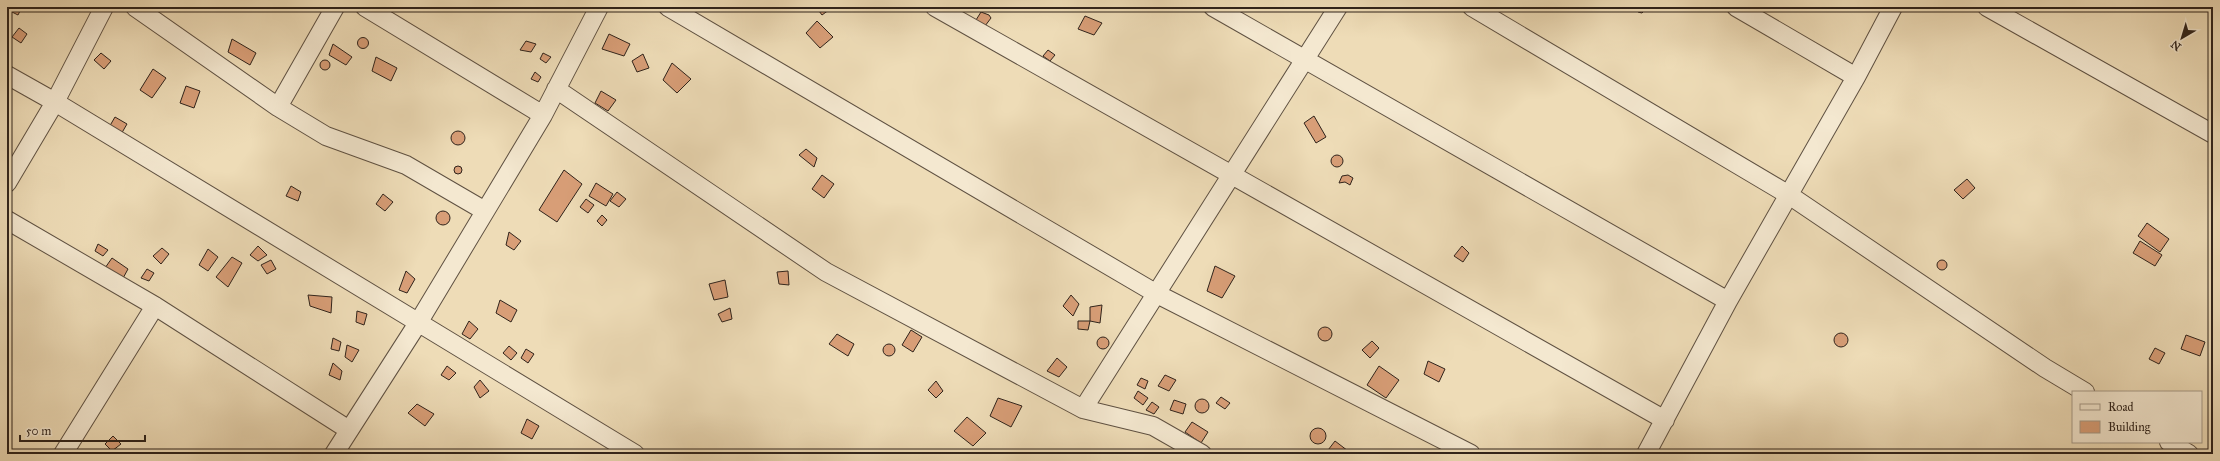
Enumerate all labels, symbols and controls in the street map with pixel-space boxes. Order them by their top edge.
north arrow [2162,18,2202,58]
text: N [2168,37,2184,53]
legend [2072,391,2202,443]
text: Road [2108,400,2134,414]
scale bar [20,417,145,443]
text: Building [2108,420,2151,435]
text: 50 m [26,424,51,438]

